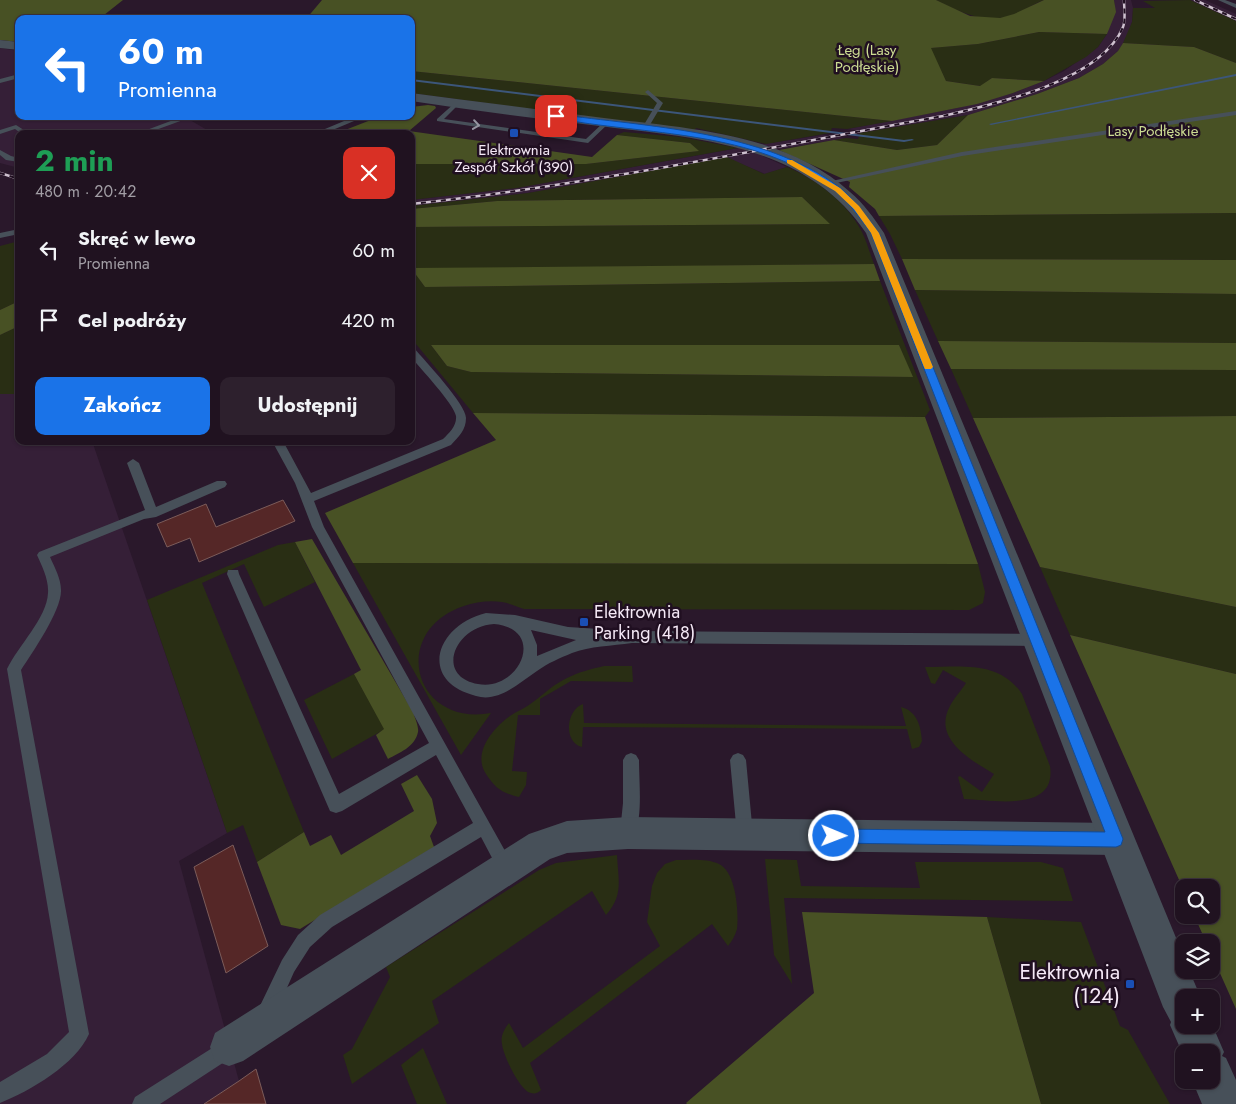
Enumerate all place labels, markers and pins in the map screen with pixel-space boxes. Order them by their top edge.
pin [535,95,577,137]
marker: Elektrownia Zespół Szkół (390) [508,127,520,139]
place label: Elektrownia Zespół Szkół (390) [455,139,573,178]
place label: Elektrownia Parking (418) [594,599,695,646]
marker: Elektrownia Parking (418) [578,616,590,628]
place label: Elektrownia (124) [1020,957,1120,1011]
marker: Elektrownia (124) [1124,978,1136,990]

